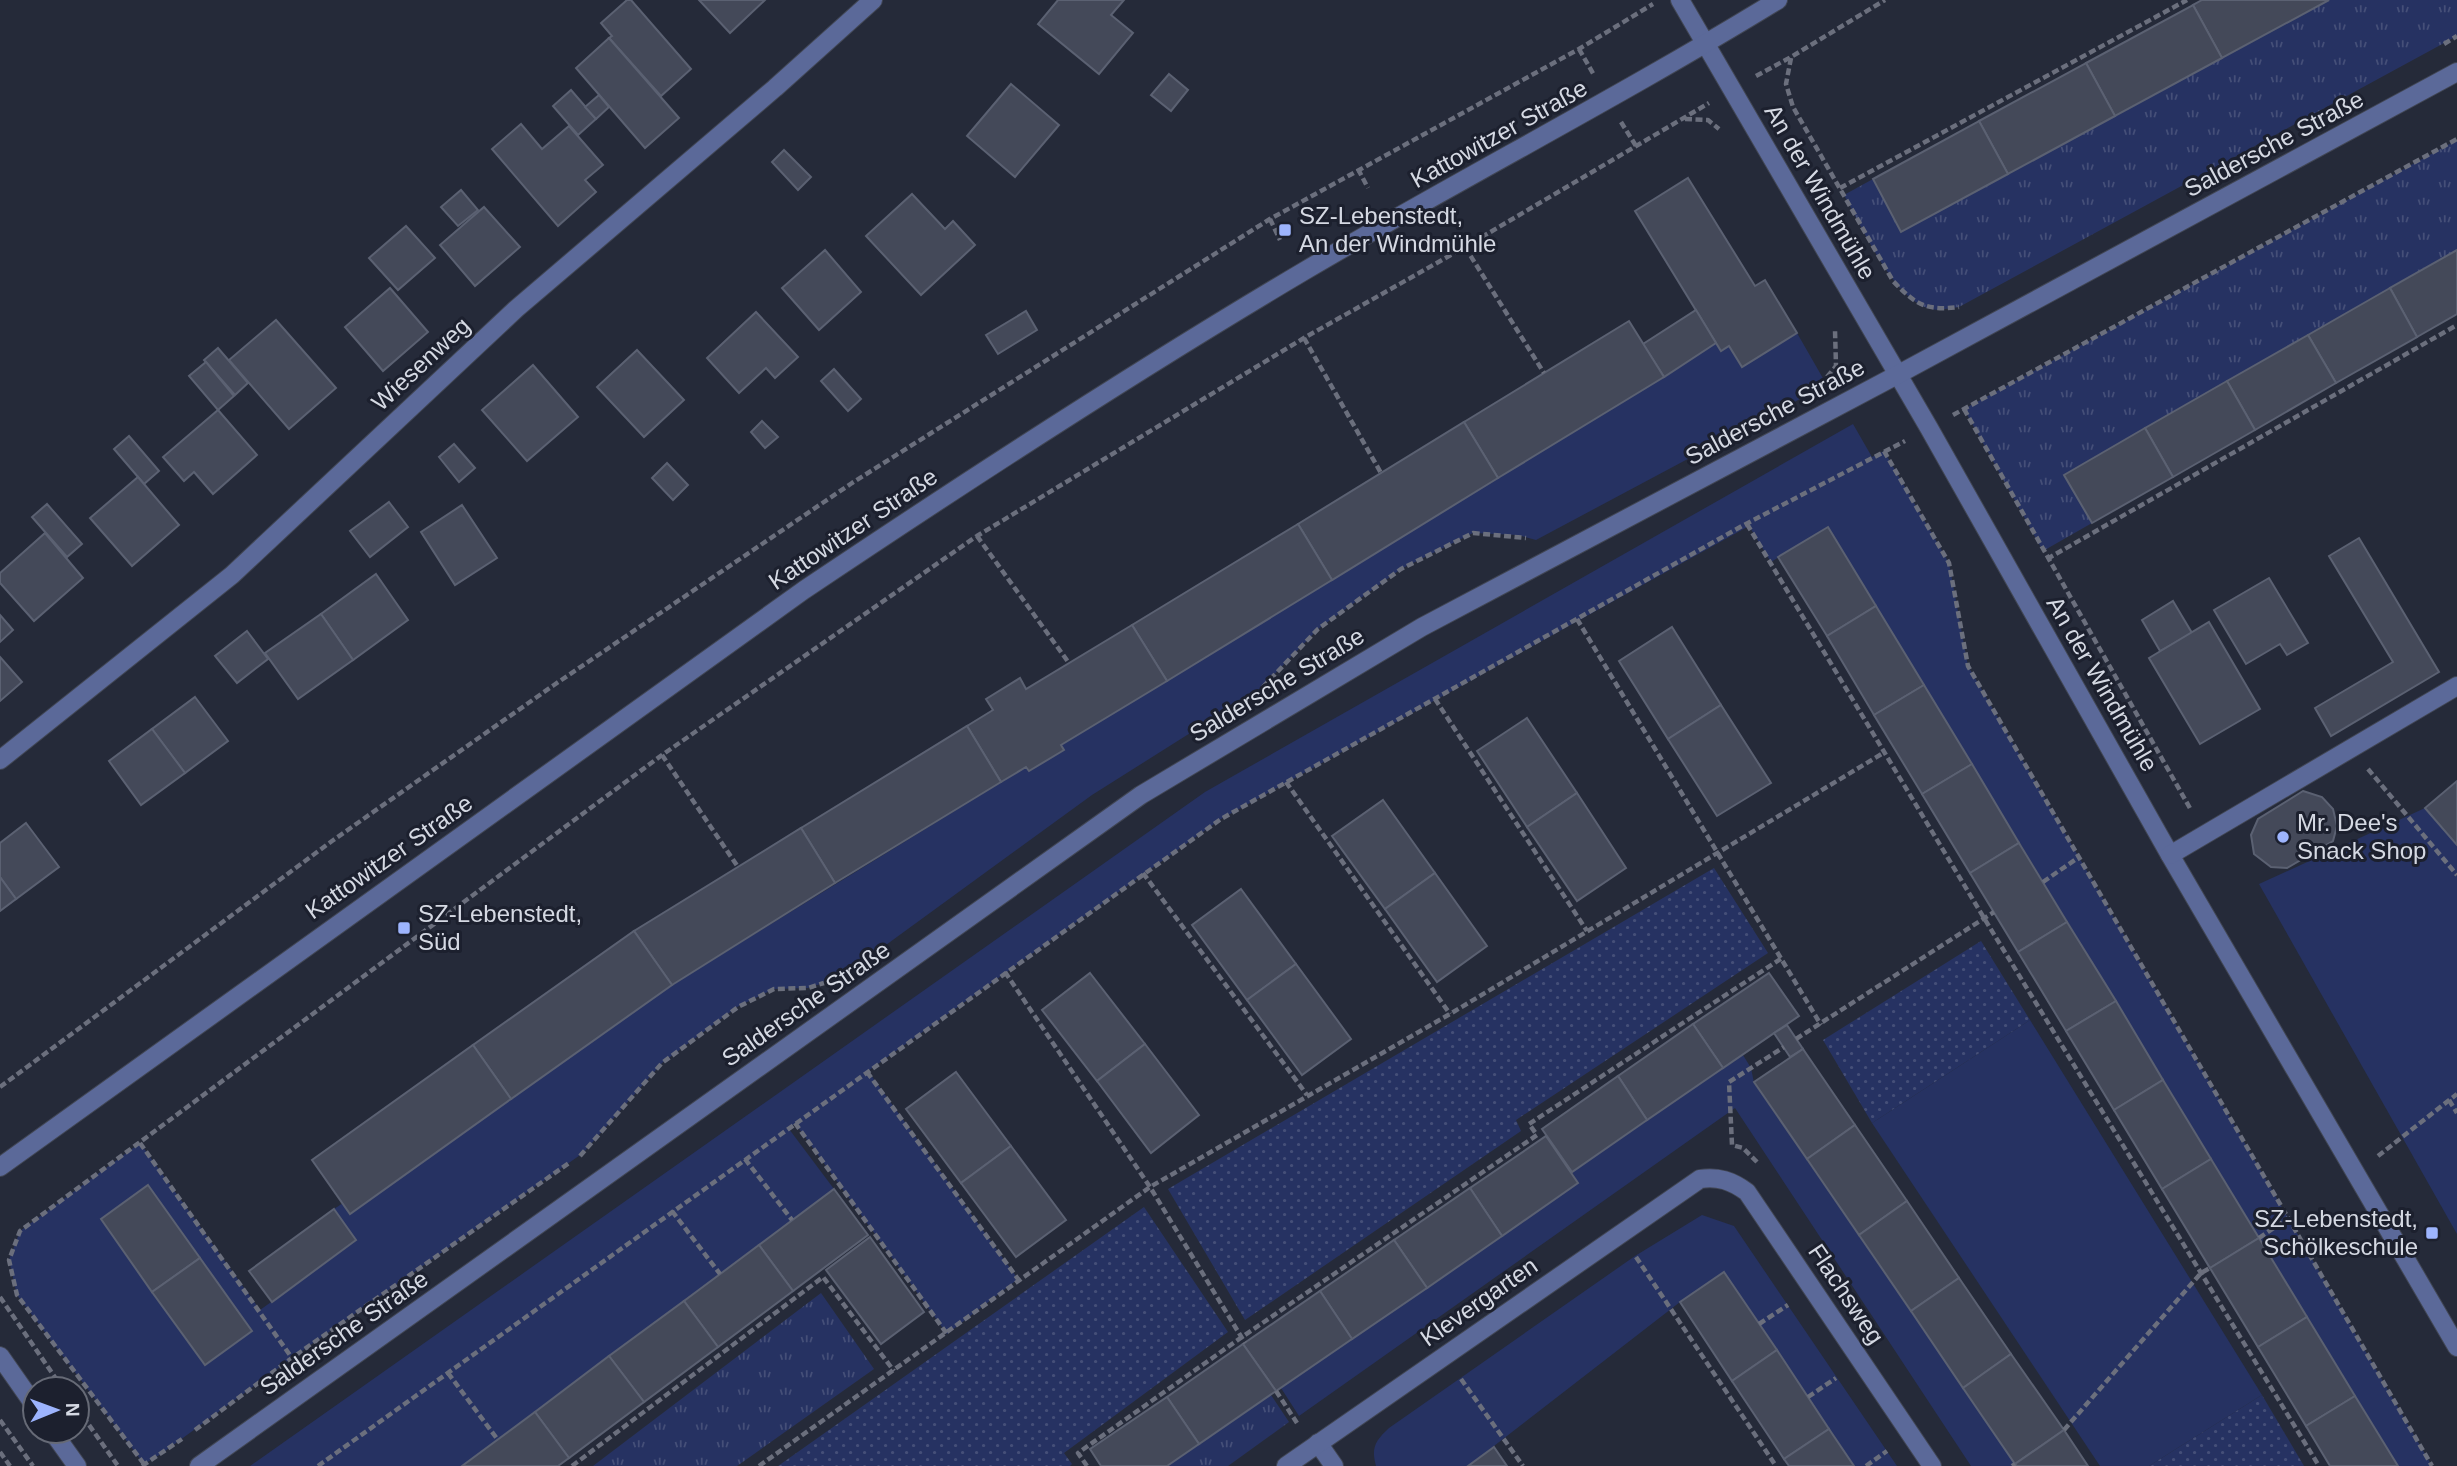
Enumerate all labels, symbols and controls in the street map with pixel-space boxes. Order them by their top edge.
street label: Kattowitzer Straße [1406,74,1592,193]
street label: Saldersche Straße [2180,85,2368,202]
street label: An der Windmühle [1759,100,1881,284]
place label: SZ-Lebenstedt, An der Windmühle [1299,202,1496,257]
marker: SZ-Lebenstedt, An der Windmühle [1277,222,1293,238]
street label: Wiesenweg [366,311,475,416]
street label: Saldersche Straße [1681,353,1869,470]
street label: Kattowitzer Straße [763,462,942,595]
street label: An der Windmühle [2041,592,2163,776]
street label: Saldersche Straße [1185,622,1369,747]
street label: Kattowitzer Straße [300,789,477,924]
place label: Mr. Dee's Snack Shop [2297,809,2426,864]
marker: Mr. Dee's Snack Shop [2275,829,2291,845]
place label: SZ-Lebenstedt, Süd [418,900,582,955]
marker: SZ-Lebenstedt, Süd [396,920,412,936]
street label: Saldersche Straße [717,936,895,1072]
place label: SZ-Lebenstedt, Schölkeschule [2254,1205,2418,1260]
marker: SZ-Lebenstedt, Schölkeschule [2424,1225,2440,1241]
street label: Flachsweg [1803,1239,1890,1349]
street label: Klevergarten [1415,1252,1542,1352]
street label: Saldersche Straße [255,1265,433,1401]
north arrow [21,1375,91,1445]
text: N [62,1403,83,1417]

